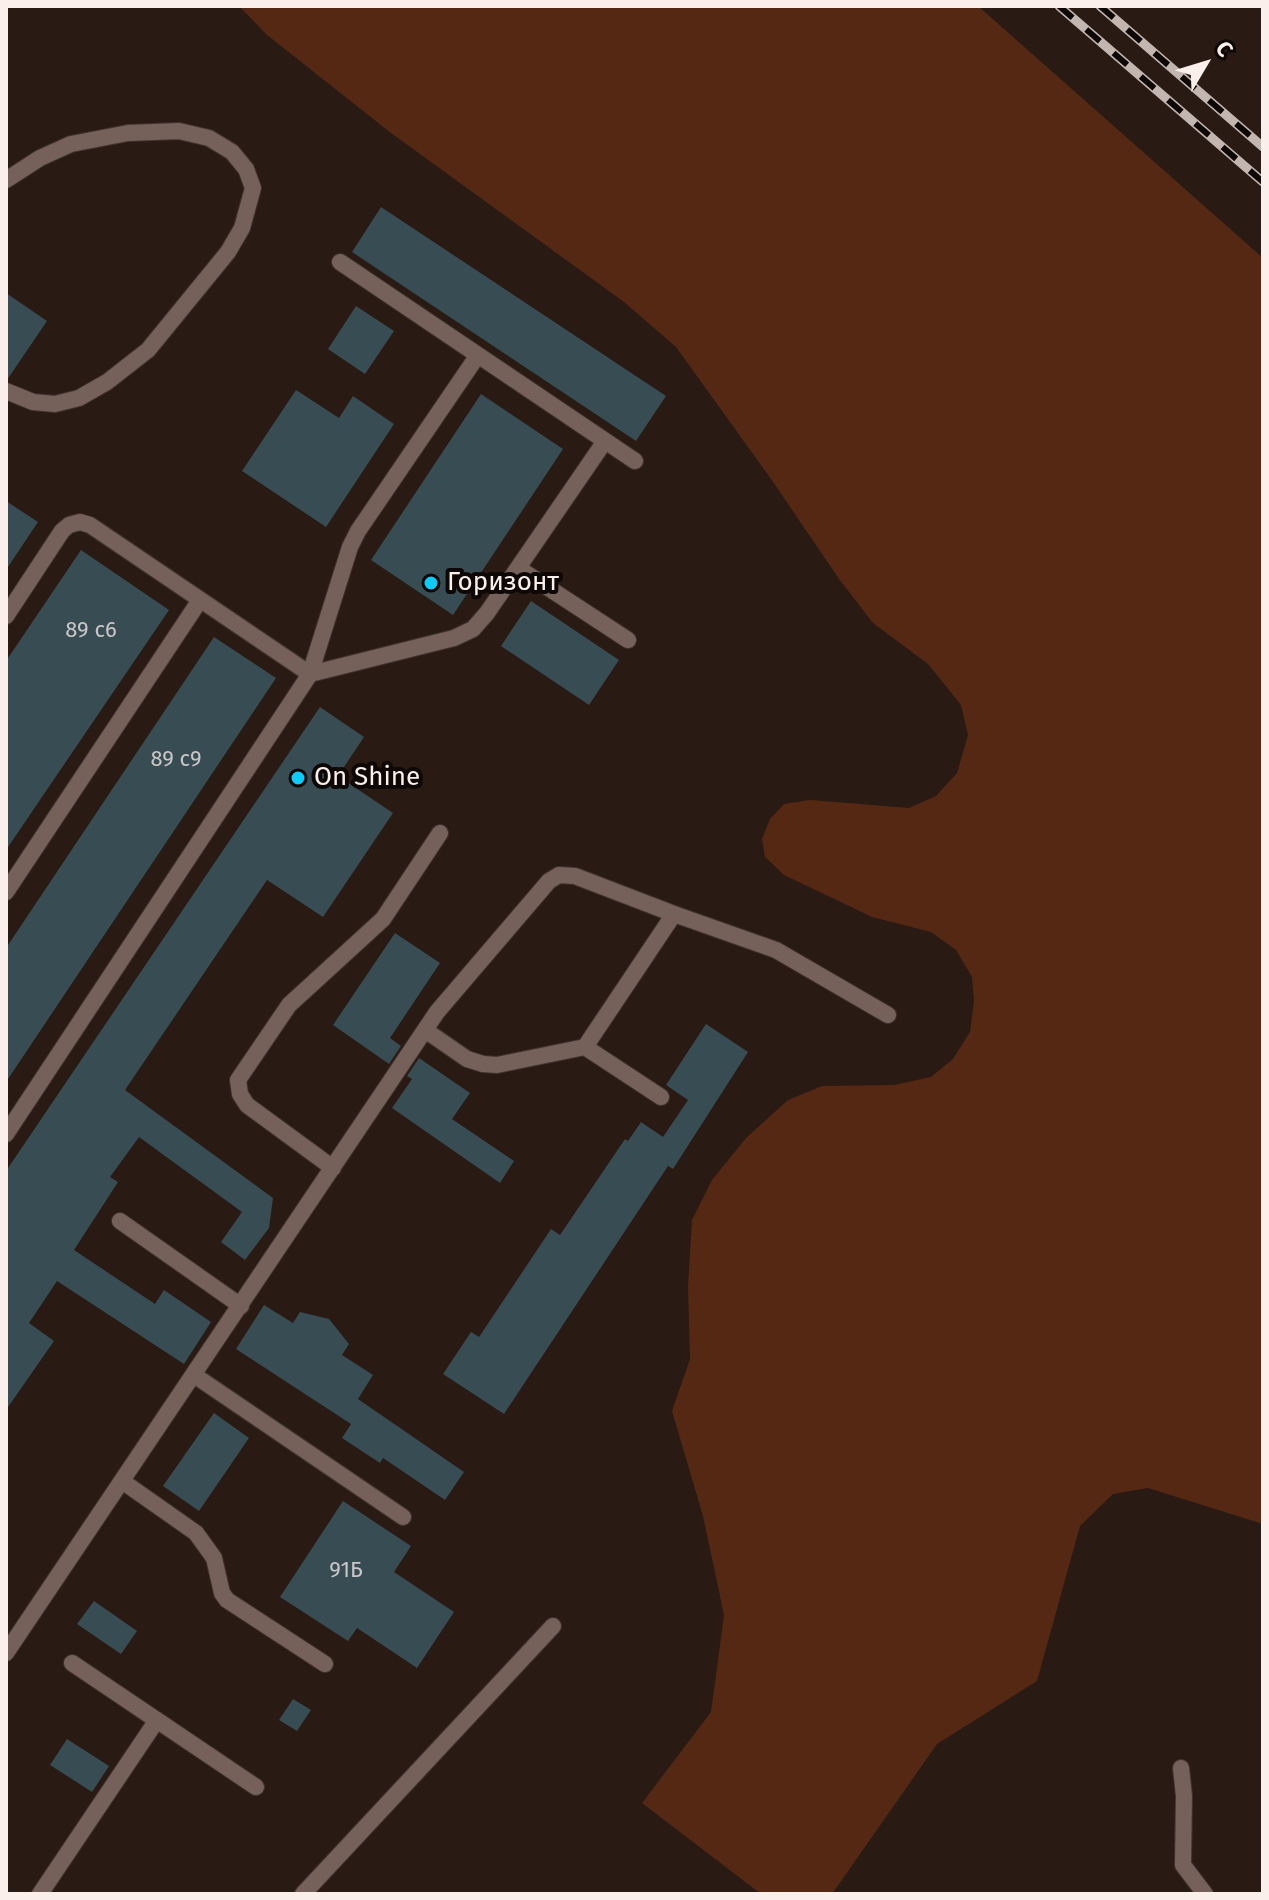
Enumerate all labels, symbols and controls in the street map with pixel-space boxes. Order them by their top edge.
north arrow [1165,24,1245,104]
text: С [1210,36,1239,62]
place label: Горизонт [447,567,559,599]
marker: Горизонт [422,574,440,592]
house number: 89 с6 [65,618,117,644]
house number: 89 с9 [150,747,202,773]
place label: On Shine [314,762,420,794]
marker: On Shine [289,769,307,787]
house number: 91Б [329,1558,363,1584]

